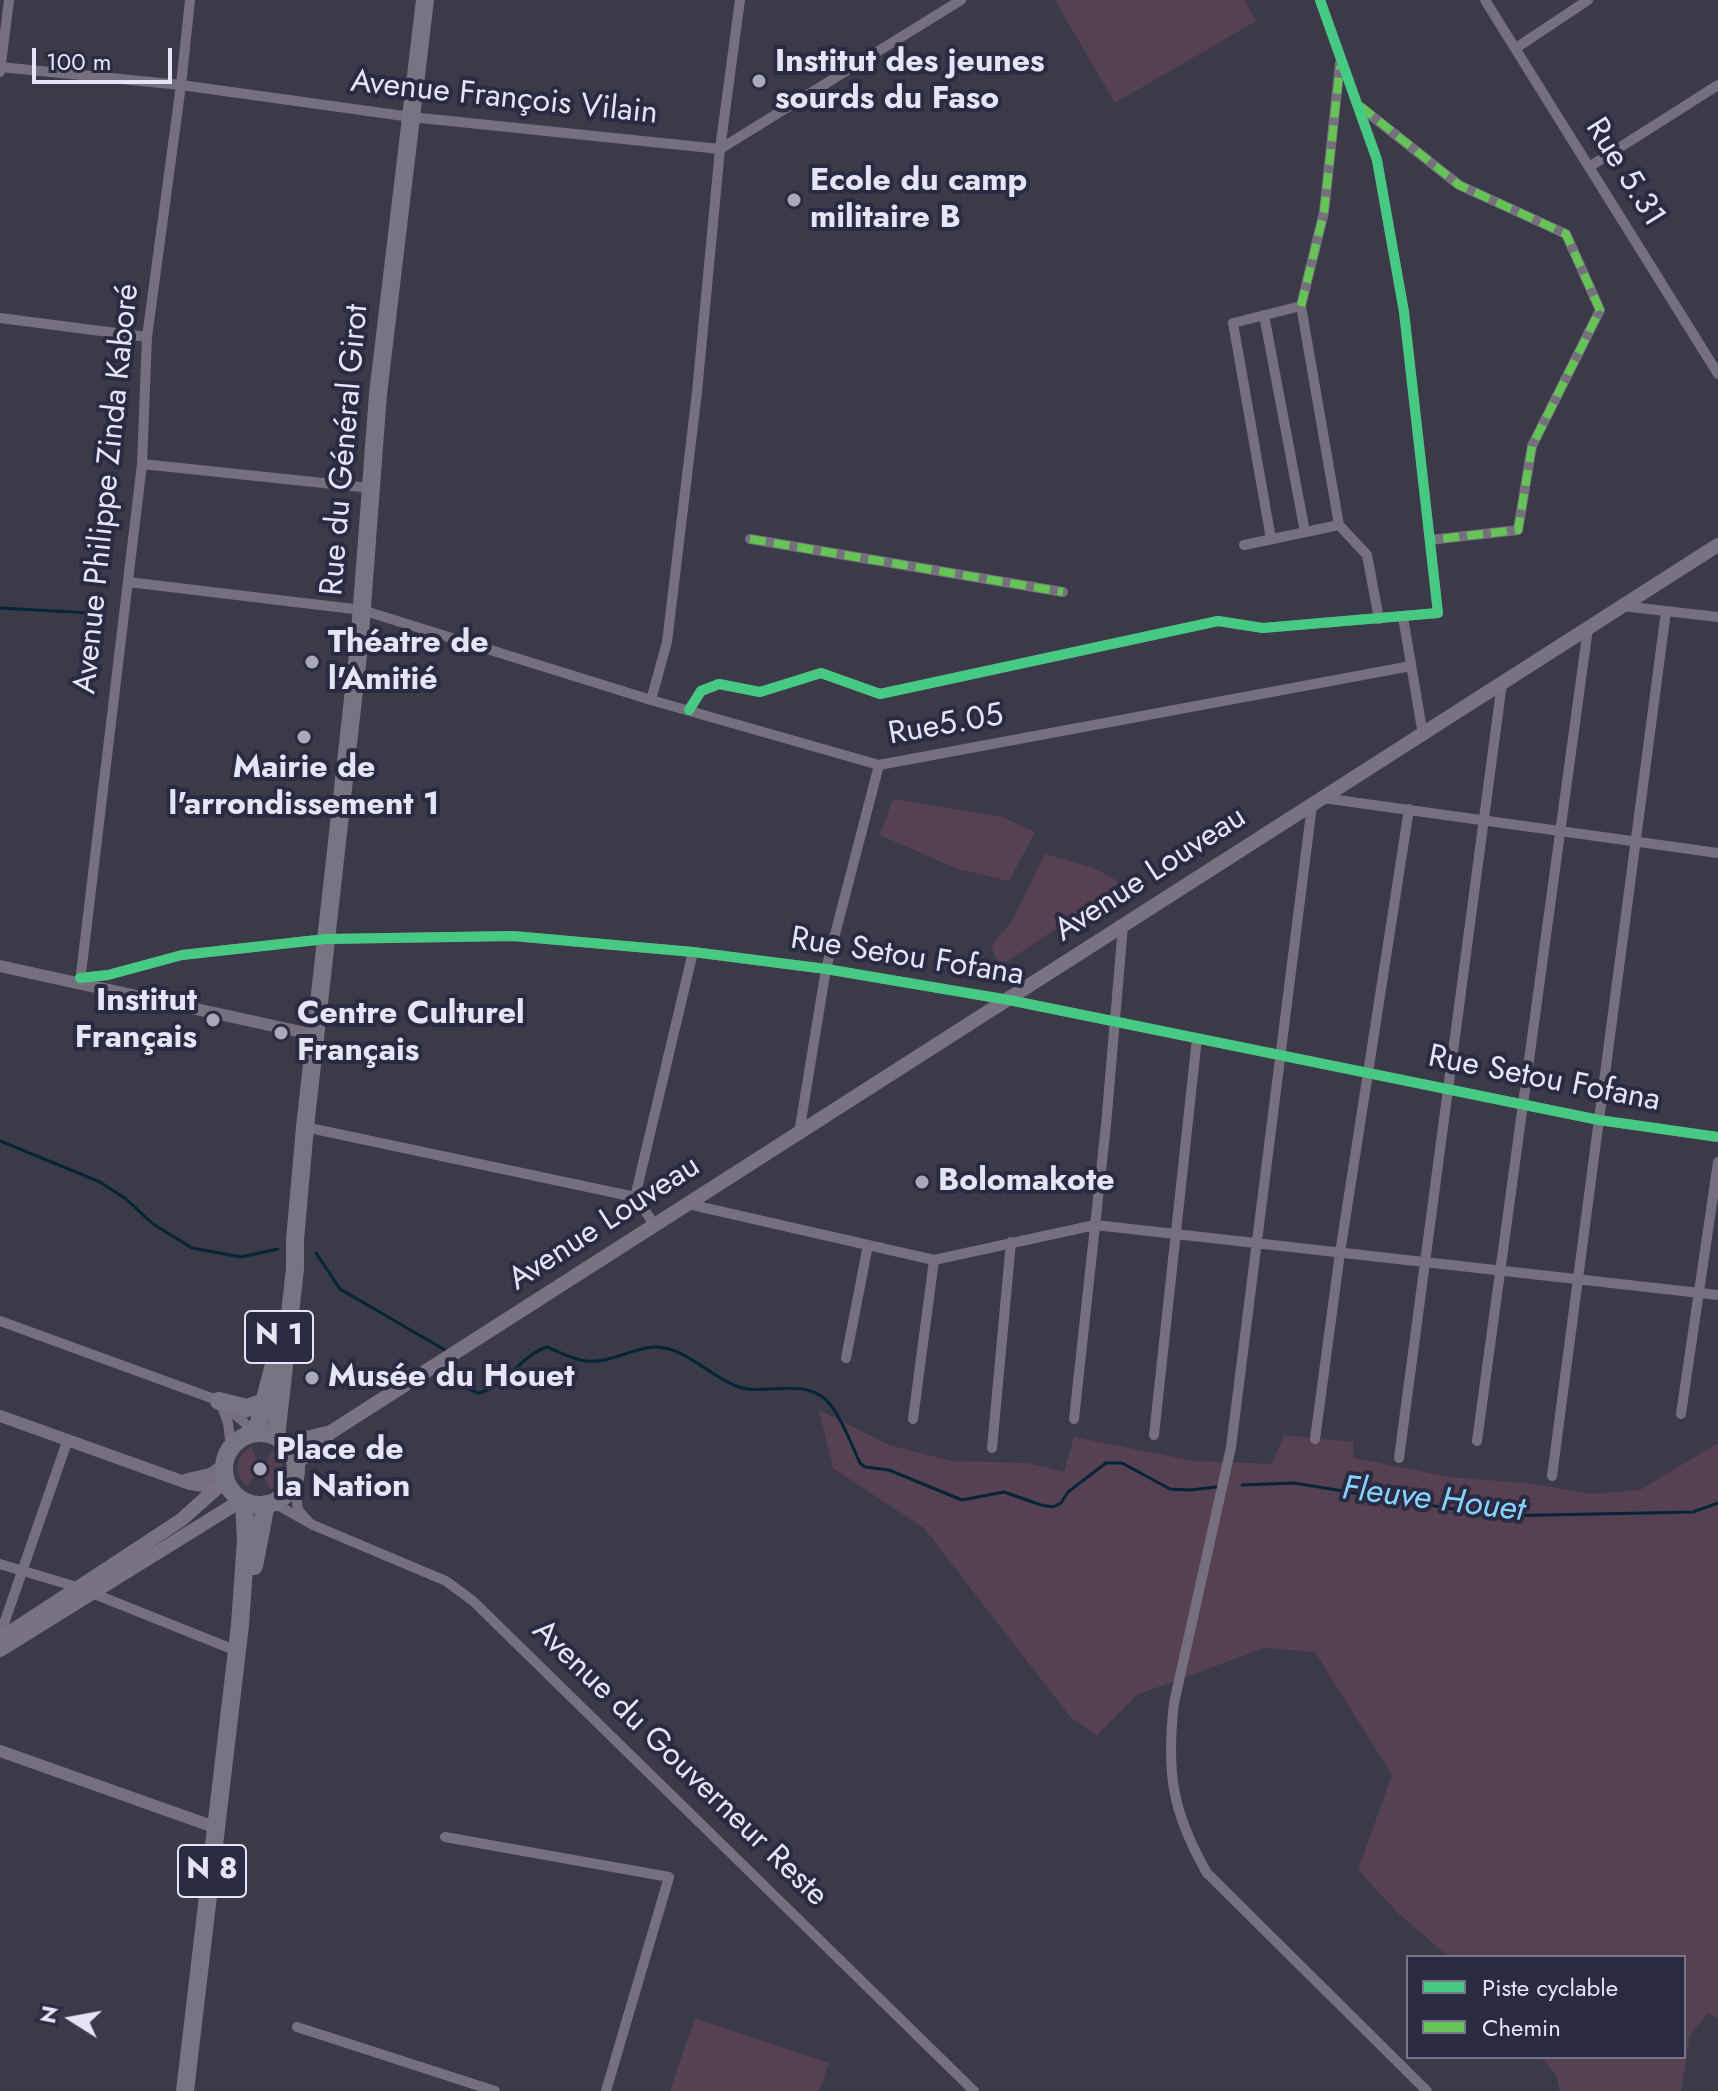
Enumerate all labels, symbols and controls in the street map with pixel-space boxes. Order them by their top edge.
scale bar [36,32,176,82]
text: 100 m [46,44,112,79]
place label: Institut des jeunes sourds du Faso [775,44,1045,119]
street label: Avenue François Vilain [348,64,660,134]
marker: Institut des jeunes sourds du Faso [750,72,768,90]
street label: Rue 5.31 [1576,112,1672,234]
place label: Ecole du camp militaire B [810,163,1027,238]
marker: Ecole du camp militaire B [785,191,803,209]
street label: Avenue Philippe Zinda Kaboré [67,282,149,696]
street label: Rue du Général Girot [314,303,378,597]
place label: Théatre de l'Amitié [328,625,489,700]
marker: Théatre de l'Amitié [303,653,321,671]
street label: Rue5.05 [885,697,1007,755]
marker: Mairie de l'arrondissement 1 [295,728,313,746]
place label: Mairie de l'arrondissement 1 [169,750,439,825]
street label: Avenue Louveau [1048,799,1254,951]
street label: Rue Setou Fofana [788,921,1026,995]
place label: Institut Français [75,983,197,1058]
place label: Centre Culturel Français [297,996,525,1071]
marker: Institut Français [204,1011,222,1029]
marker: Centre Culturel Français [272,1024,290,1042]
street label: Rue Setou Fofana [1425,1039,1663,1121]
street label: Avenue Louveau [502,1148,708,1300]
place label: Bolomakote [938,1163,1115,1201]
marker: Bolomakote [913,1173,931,1191]
road number: N 1 [245,1311,313,1363]
place label: Musée du Houet [328,1359,574,1397]
marker: Musée du Houet [303,1369,321,1387]
place label: Place de la Nation [276,1432,410,1507]
marker: Place de la Nation [251,1460,269,1478]
water label: Fleuve Houet [1339,1470,1527,1532]
street label: Avenue du Gouverneur Reste [523,1613,835,1915]
road number: N 8 [178,1845,246,1897]
legend [1406,1955,1686,2059]
text: Piste cyclable [1482,1970,1618,2005]
north arrow [32,1979,112,2059]
text: N [31,2003,66,2026]
text: Chemin [1482,2010,1561,2045]

